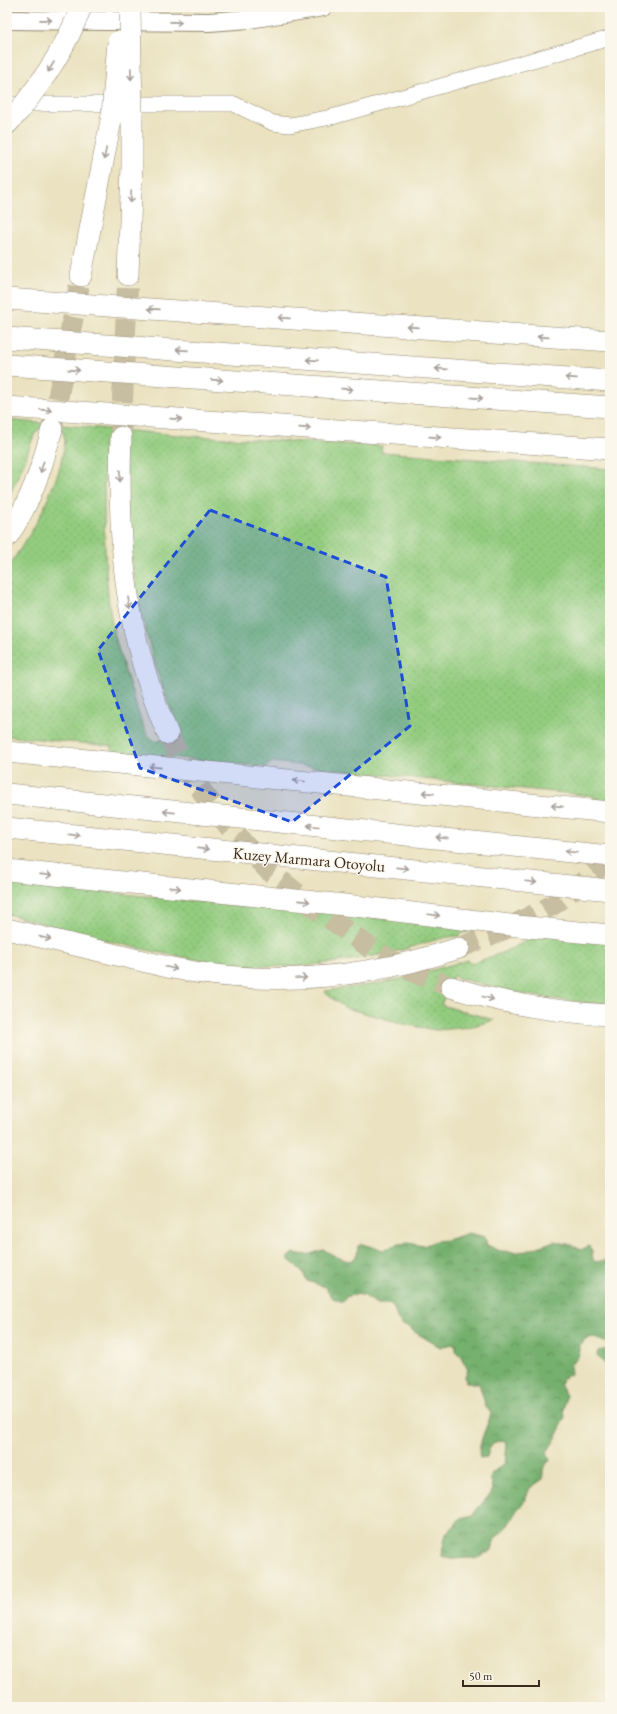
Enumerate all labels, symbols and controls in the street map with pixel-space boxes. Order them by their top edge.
one-way arrow [39,16,52,24]
one-way arrow [169,19,182,26]
one-way arrow [47,61,55,73]
one-way arrow [127,67,135,80]
one-way arrow [101,147,109,160]
one-way arrow [127,190,135,203]
one-way arrow [148,306,161,313]
one-way arrow [278,315,291,322]
one-way arrow [407,324,420,331]
one-way arrow [537,333,550,340]
one-way arrow [176,347,189,354]
one-way arrow [306,356,319,363]
one-way arrow [435,365,448,372]
one-way arrow [67,366,80,373]
one-way arrow [565,375,578,382]
one-way arrow [210,376,223,383]
one-way arrow [340,385,353,392]
one-way arrow [470,394,483,401]
one-way arrow [39,406,52,413]
one-way arrow [169,415,182,422]
one-way arrow [298,424,311,431]
one-way arrow [428,434,441,441]
one-way arrow [38,460,45,473]
one-way arrow [116,469,124,482]
one-way arrow [125,596,133,609]
one-way arrow [149,763,162,770]
one-way arrow [293,778,306,785]
one-way arrow [422,789,435,796]
one-way arrow [551,803,564,810]
one-way arrow [163,808,176,816]
one-way arrow [307,822,320,829]
one-way arrow [67,831,80,839]
one-way arrow [436,834,449,842]
street label: Kuzey Marmara Otoyolu [232,842,386,877]
one-way arrow [196,845,209,853]
one-way arrow [565,848,578,856]
one-way arrow [395,864,408,872]
one-way arrow [39,871,52,878]
one-way arrow [524,879,537,886]
one-way arrow [168,884,181,891]
one-way arrow [297,897,310,904]
one-way arrow [427,911,440,919]
one-way arrow [38,935,51,942]
one-way arrow [165,964,178,972]
one-way arrow [294,975,307,982]
one-way arrow [482,995,495,1002]
scale bar [463,1662,539,1688]
text: 50 m [469,1668,493,1684]

